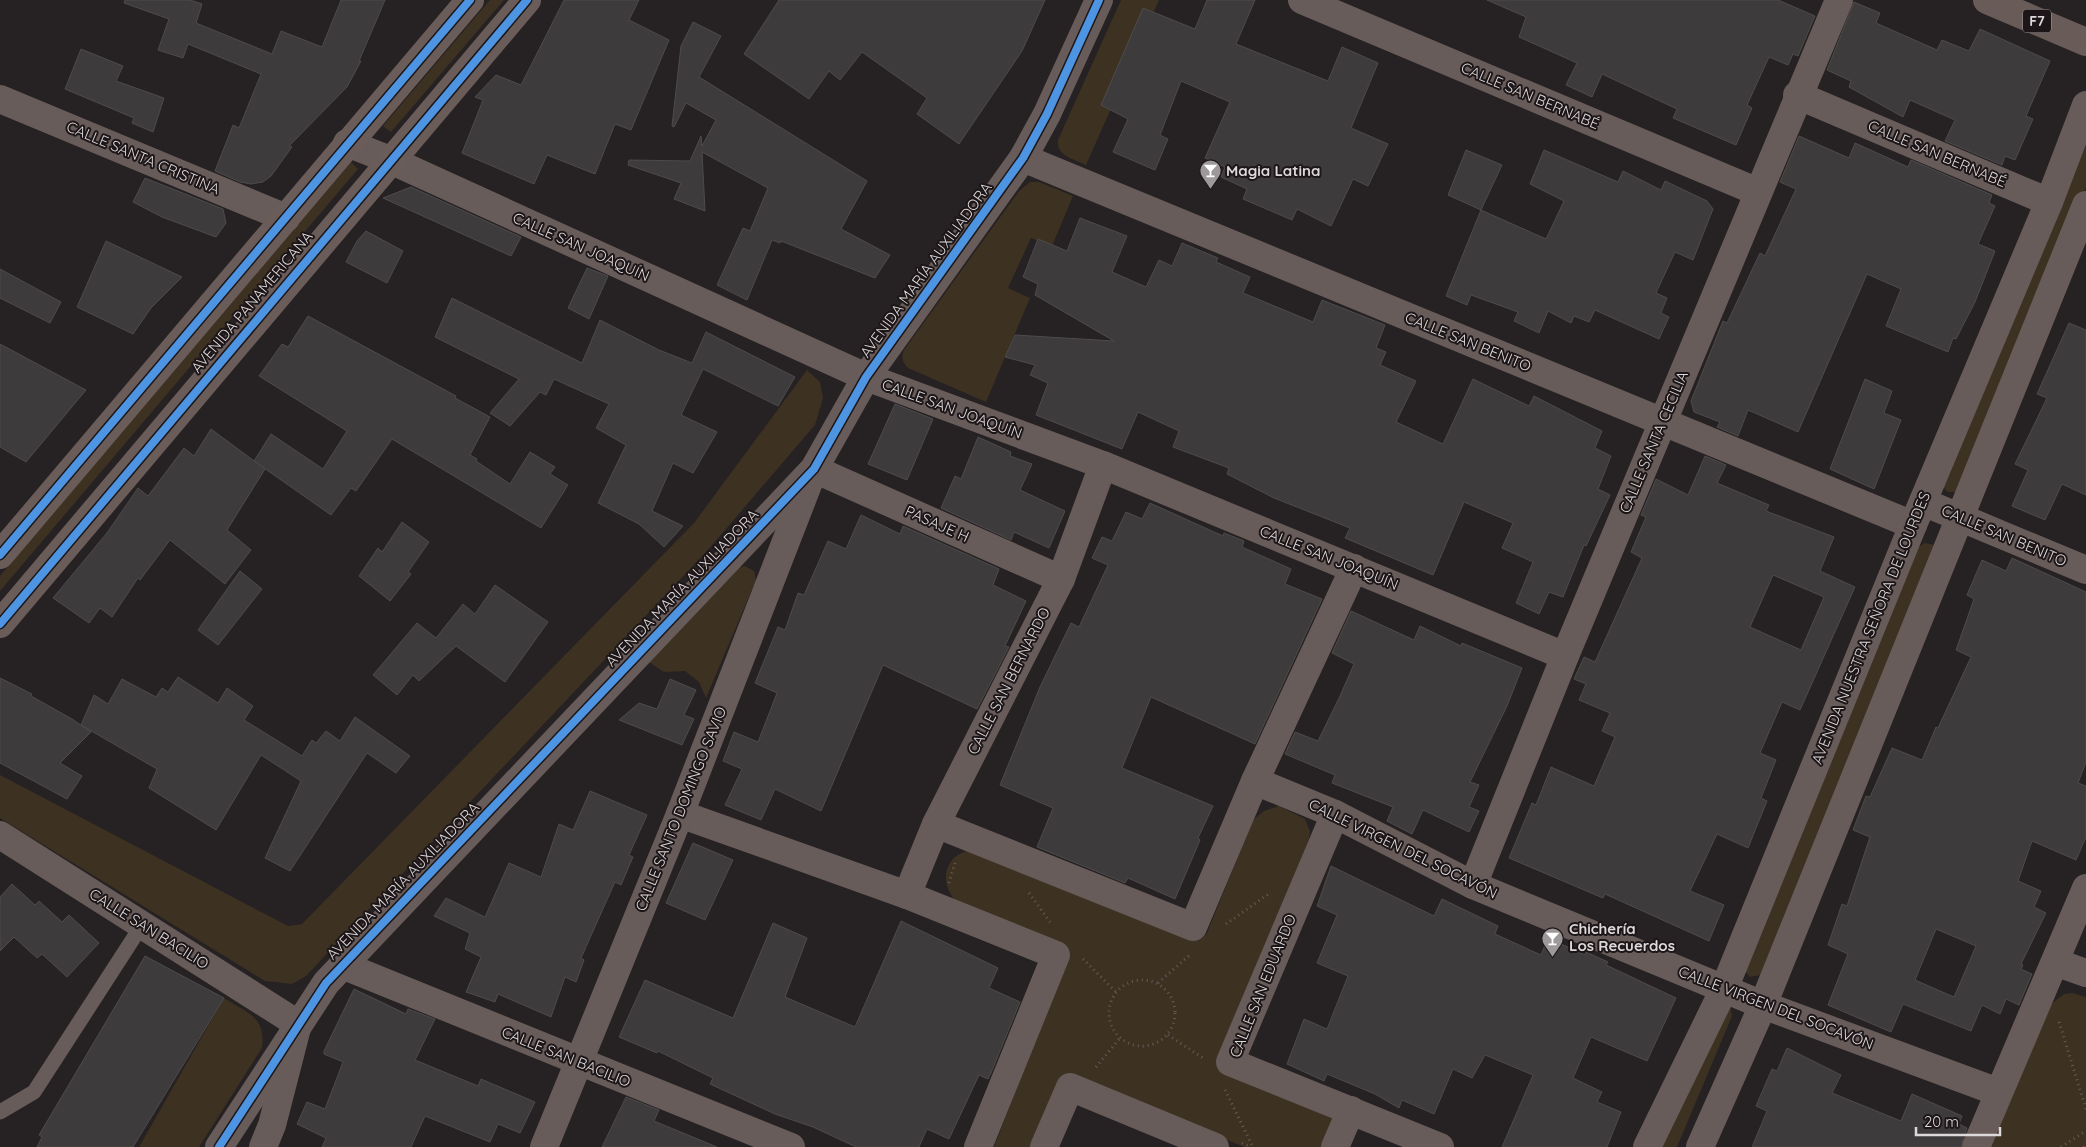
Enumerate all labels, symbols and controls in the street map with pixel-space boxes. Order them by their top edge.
road number: F7 [2023,10,2051,32]
street label: CALLE SAN BERNABÉ [1458,58,1602,133]
street label: CALLE SAN BERNABÉ [1865,116,2009,191]
street label: CALLE SANTA CRISTINA [64,117,223,199]
bar icon: Magia Latina [1198,159,1222,190]
place label: Magia Latina [1226,161,1320,180]
street label: AVENIDA MARÍA AUXILIADORA [856,178,996,361]
street label: CALLE SAN JOAQUÍN [510,208,653,285]
street label: AVENIDA PANAMERICANA [187,227,317,377]
street label: CALLE SAN BENITO [1402,308,1534,376]
street label: CALLE SANTA CECILIA [1615,368,1692,516]
street label: CALLE SAN JOAQUÍN [879,374,1025,443]
street label: AVENIDA NUESTRA SEÑORA DE LOURDES [1807,489,1934,767]
street label: PASAJE H [902,501,972,546]
street label: CALLE SAN BENITO [1939,501,2070,571]
street label: AVENIDA MARÍA AUXILIADORA [601,505,762,671]
street label: CALLE SAN JOAQUÍN [1257,521,1401,594]
street label: CALLE SAN BERNARDO [963,604,1054,757]
street label: CALLE SANTO DOMINGO SAVIO [631,704,730,914]
street label: CALLE VIRGEN DEL SOCAVÓN [1306,795,1501,903]
street label: AVENIDA MARÍA AUXILIADORA [322,798,483,964]
street label: CALLE SAN BACILIO [86,884,213,973]
street label: CALLE SAN EDUARDO [1225,911,1300,1060]
place label: Chichería Los Recuerdos [1569,919,1675,955]
bar icon: Chichería Los Recuerdos [1541,926,1565,957]
street label: CALLE VIRGEN DEL SOCAVÓN [1676,961,1876,1054]
street label: CALLE SAN BACILIO [499,1022,633,1091]
scale bar [1916,1104,2000,1136]
text: 20 m [1924,1112,1959,1131]

